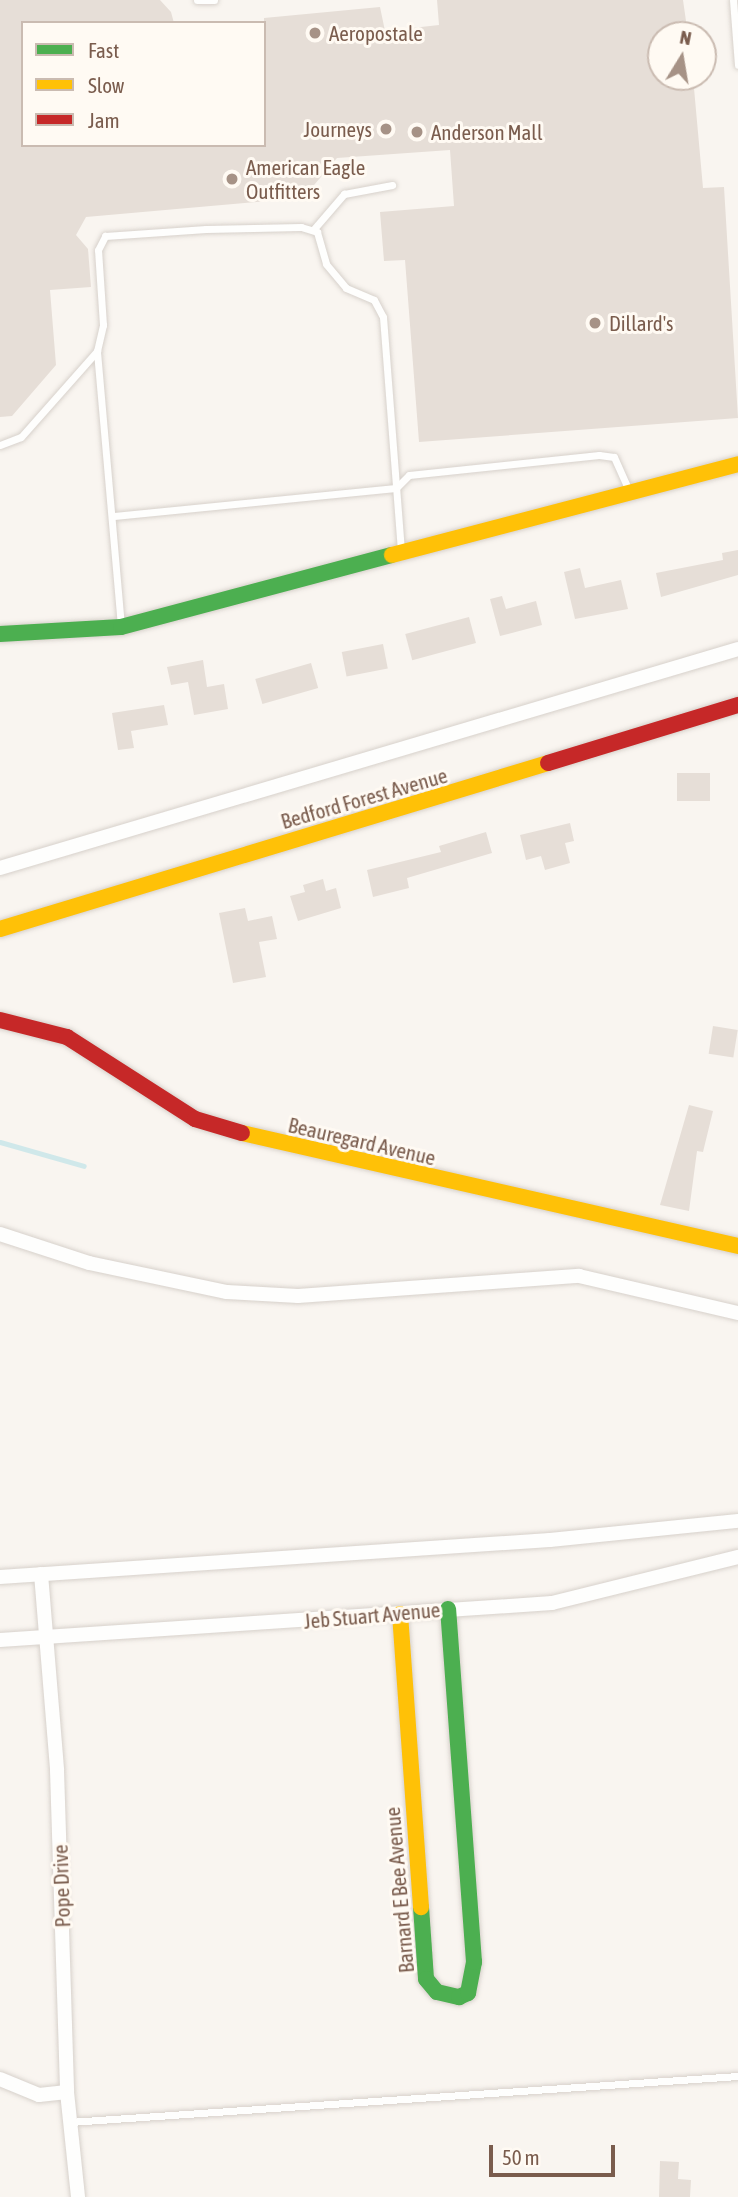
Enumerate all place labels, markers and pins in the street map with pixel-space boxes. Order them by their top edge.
place label: Aeropostale [329,20,423,46]
marker: Aeropostale [307,25,323,41]
place label: Journeys [303,116,372,142]
place label: Anderson Mall [431,119,542,145]
marker: Journeys [378,121,394,137]
marker: Anderson Mall [409,124,425,140]
place label: American Eagle Outfitters [246,154,365,204]
marker: American Eagle Outfitters [224,171,240,187]
place label: Dillard's [609,310,673,336]
marker: Dillard's [587,315,603,331]

